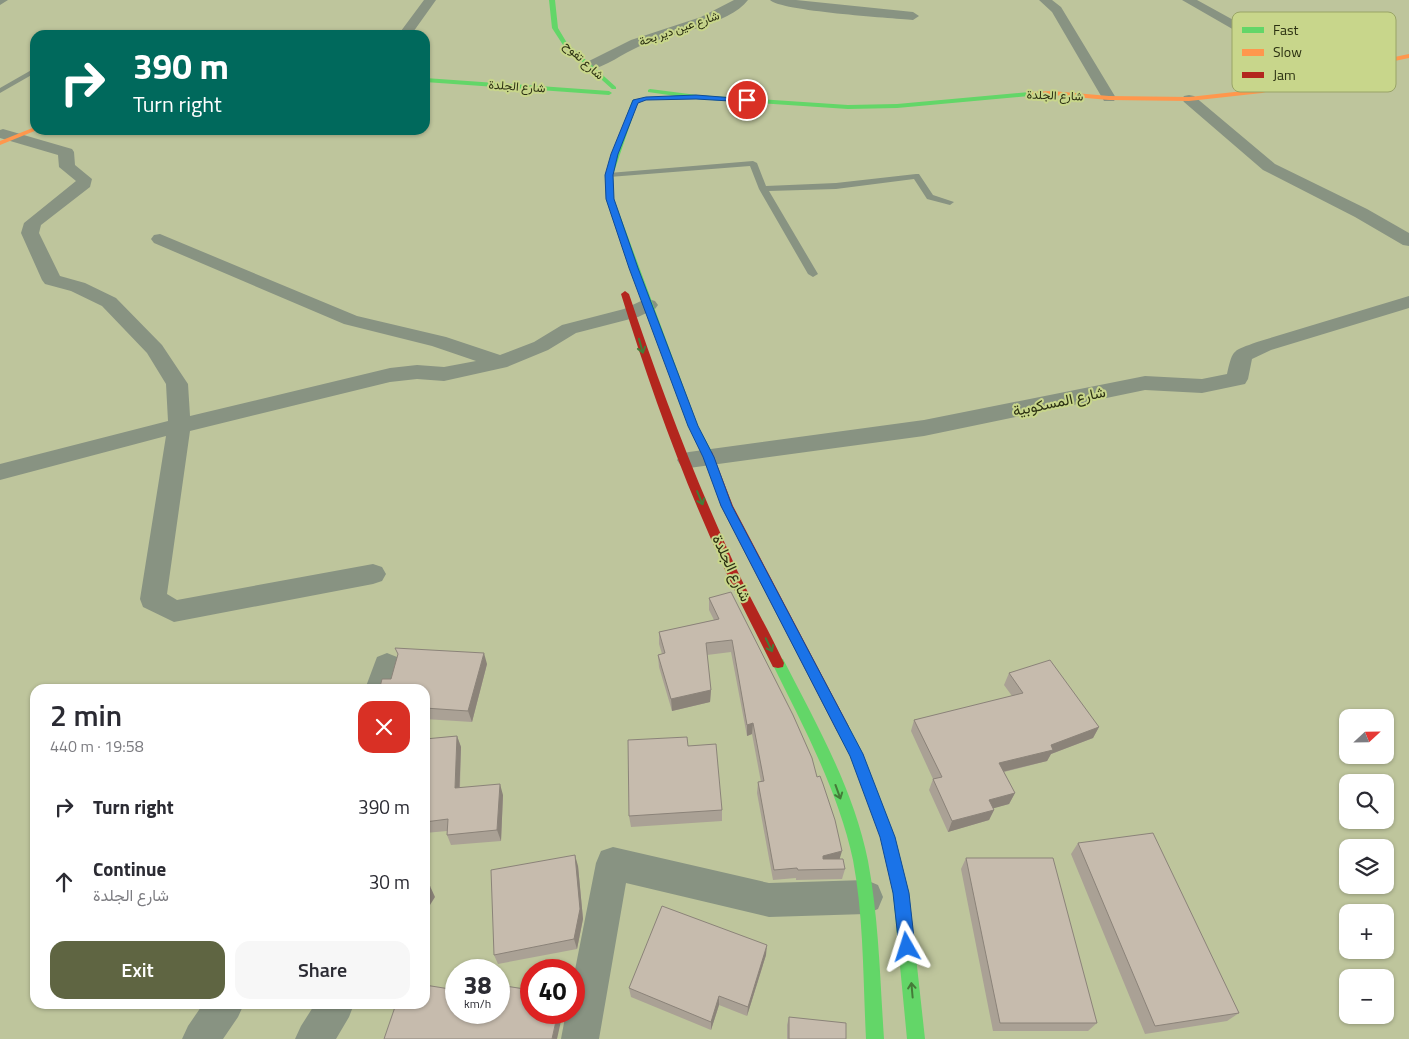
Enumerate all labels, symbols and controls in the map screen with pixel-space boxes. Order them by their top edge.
street label: شارع عين دير بحة [636,5,722,51]
legend [1232,12,1396,92]
text: Fast [1273,19,1298,40]
street label: شارع تفوح [559,36,609,84]
text: 390 m [133,39,229,93]
text: Slow [1273,41,1302,62]
icon: right [50,50,115,115]
text: Jam [1273,64,1296,85]
street label: شارع الجلدة [488,75,546,97]
pin [726,79,768,121]
street label: شارع الجلدة [1026,85,1084,105]
icon: arrive [733,86,761,114]
text: Turn right [133,87,222,121]
one-way arrow [637,338,647,354]
street label: شارع المسكوبية [1010,380,1108,422]
one-way arrow [695,490,705,505]
street label: شارع الجلدة [707,531,758,605]
one-way arrow [765,637,774,652]
text: 2 min [50,692,122,738]
button: close [358,701,410,753]
north arrow [1339,709,1394,764]
map controls [1339,709,1394,1024]
text: 440 m · 19:58 [50,734,144,758]
button: search [1339,774,1394,829]
one-way arrow [834,784,843,799]
text: Turn right [93,792,174,821]
text: 390 m [358,792,410,821]
icon: right [50,793,78,821]
button: layers [1339,839,1394,894]
text: Continue [93,854,166,883]
text: 30 m [369,867,410,896]
icon: ahead [50,868,78,896]
text: شارع الجلدة [93,883,169,907]
button: + [1339,904,1394,959]
position arrow [880,920,932,972]
button: Exit [50,941,225,999]
button: Share [235,941,410,999]
speed limit sign: 40 [520,959,585,1024]
text: 38 [463,966,492,1004]
button: − [1339,969,1394,1024]
one-way arrow [907,983,917,999]
text: km/h [464,994,491,1013]

